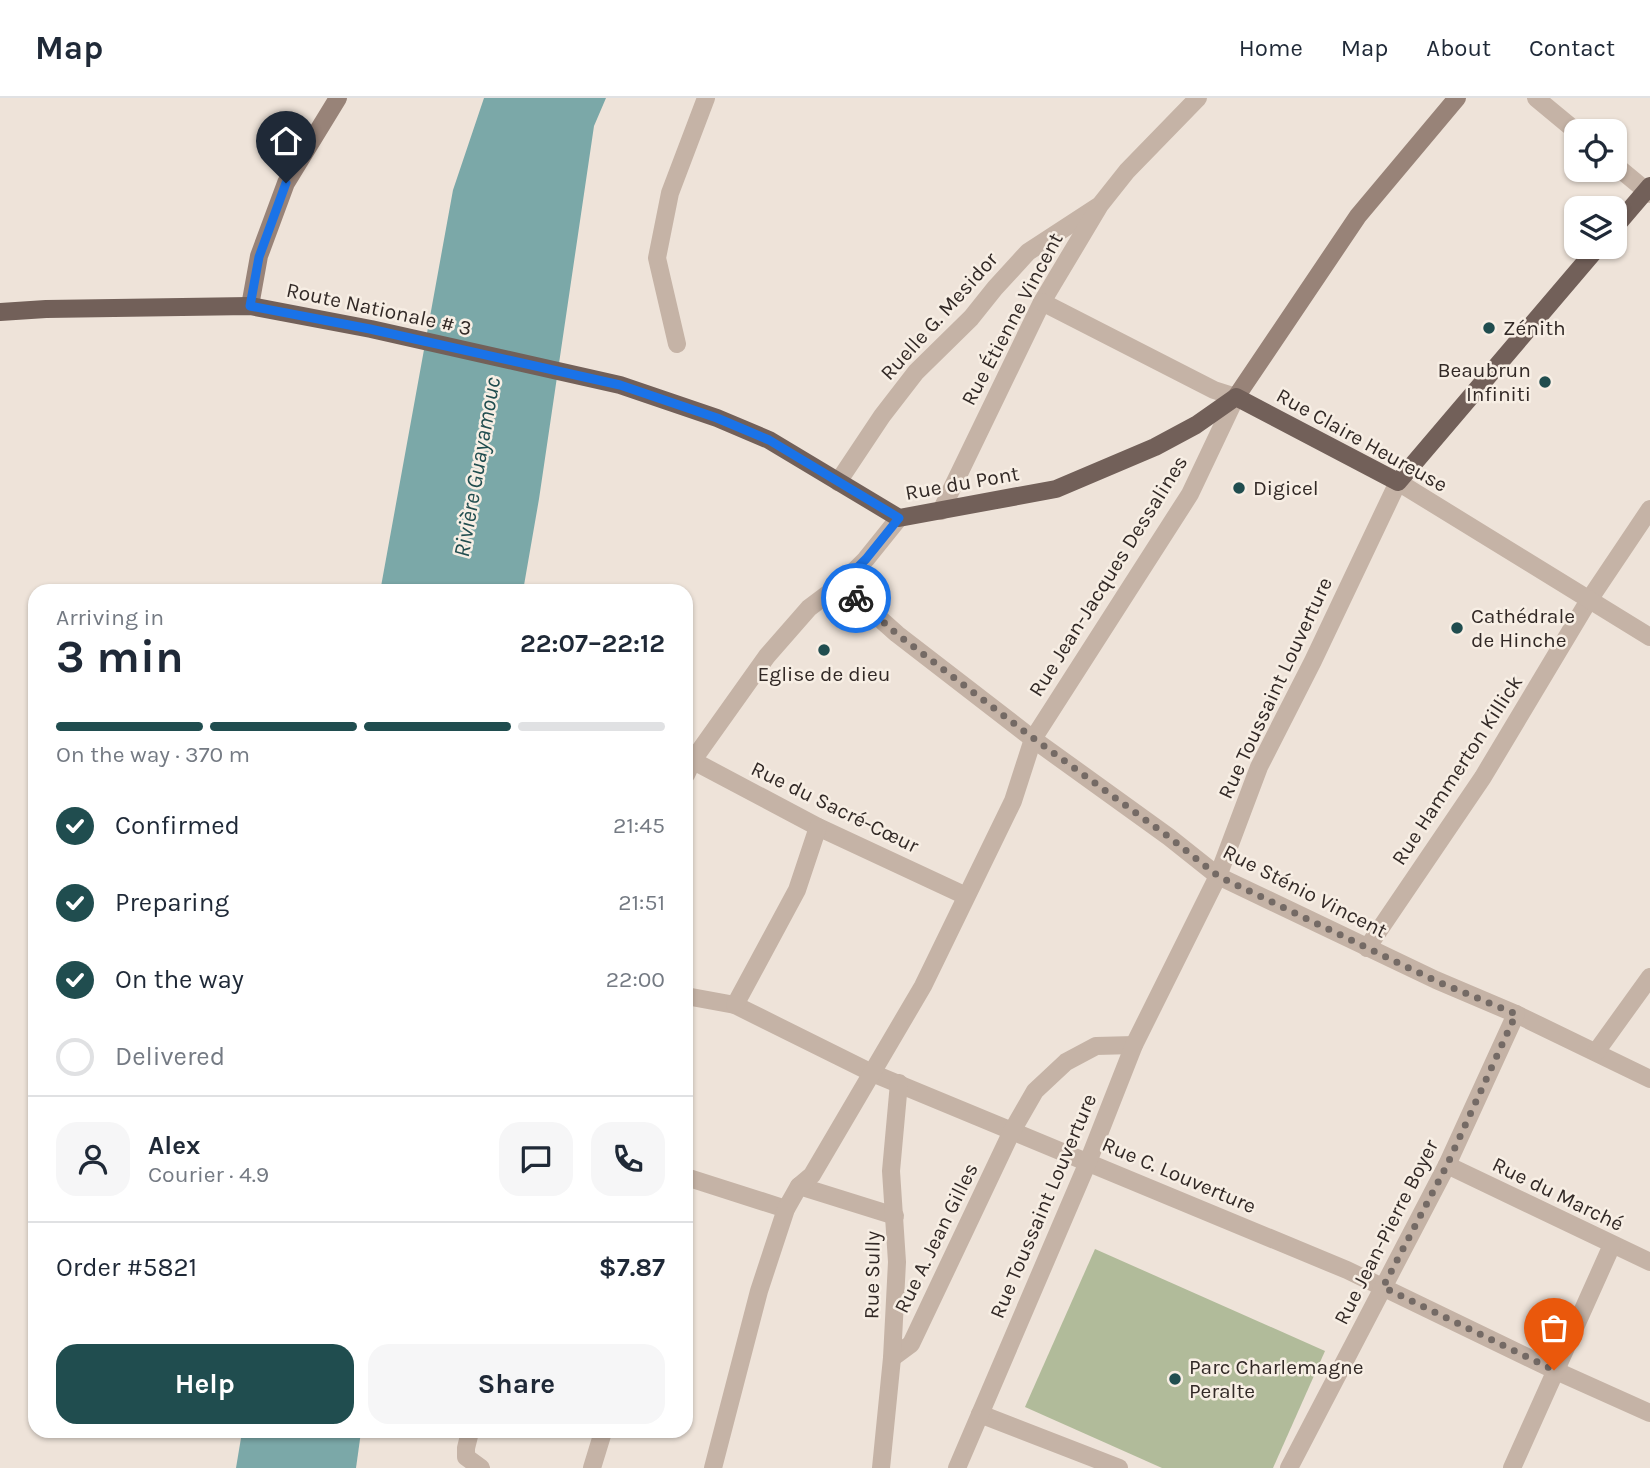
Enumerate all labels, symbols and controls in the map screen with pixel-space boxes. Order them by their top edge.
text: Map [35,29,103,67]
text: Home [1239,34,1303,62]
text: Map [1341,34,1388,62]
text: About [1426,34,1491,62]
text: Contact [1529,34,1615,62]
pin [256,111,316,183]
map controls [1564,119,1627,259]
button: locate [1564,119,1627,182]
icon: home [267,122,305,160]
button: layers [1564,196,1627,259]
street label: Rue Étienne Vincent [956,228,1068,409]
street label: Ruelle G. Mesidor [875,247,1003,385]
street label: Route Nationale # 3 [284,278,474,340]
place label: Zénith [1503,316,1566,340]
marker: Zénith [1481,320,1497,336]
place label: Beaubrun Infiniti [1437,358,1531,406]
water label: Rivière Guayamouc [448,374,506,559]
marker: Beaubrun Infiniti [1537,374,1553,390]
street label: Rue Claire Heureuse [1272,383,1452,497]
street label: Rue Jean-Jacques Dessalines [1024,451,1192,701]
street label: Rue du Pont [903,461,1021,505]
place label: Digicel [1253,476,1319,500]
marker: Digicel [1231,480,1247,496]
courier [821,563,891,633]
street label: Rue Toussaint Louverture [1213,573,1337,803]
icon: bike [837,579,875,617]
text: Arriving in [56,604,164,631]
place label: Cathédrale de Hinche [1471,604,1575,652]
marker: Cathédrale de Hinche [1449,620,1465,636]
text: 22:07–22:12 [520,628,665,659]
text: 3 min [56,630,184,684]
marker: Eglise de dieu [816,642,832,658]
place label: Eglise de dieu [757,662,891,686]
street label: Rue Hammerton Killick [1387,671,1527,869]
text: On the way · 370 m [56,741,250,768]
street label: Rue du Sacré-Cœur [747,756,923,858]
icon: check [56,807,94,845]
text: Confirmed [115,810,240,841]
text: 21:45 [613,812,665,839]
street label: Rue Sténio Vincent [1219,839,1391,943]
icon: check [56,884,94,922]
text: Preparing [115,887,229,918]
text: 21:51 [618,889,665,916]
icon: check [56,961,94,999]
text: On the way [115,964,244,995]
text: 22:00 [606,966,665,993]
text: Delivered [115,1041,225,1072]
street label: Rue Toussaint Louverture [985,1090,1101,1322]
button: person [56,1122,130,1196]
button: chat [499,1122,573,1196]
button: phone [591,1122,665,1196]
text: Alex [148,1130,200,1161]
street label: Rue C. Louverture [1098,1132,1260,1218]
street label: Rue Jean-Pierre Boyer [1329,1135,1443,1329]
street label: Rue du Marché [1489,1152,1627,1236]
street label: Rue A. Jean Gilles [889,1159,983,1317]
text: Courier · 4.9 [148,1161,269,1188]
street label: Rue Sully [859,1230,885,1319]
text: Order #5821 [56,1252,197,1283]
text: $7.87 [599,1252,665,1283]
pin [1524,1298,1584,1370]
icon: bag [1535,1309,1573,1347]
button: Help [56,1344,354,1424]
button: Share [368,1344,665,1424]
place label: Parc Charlemagne Peralte [1189,1355,1363,1403]
marker: Parc Charlemagne Peralte [1167,1371,1183,1387]

